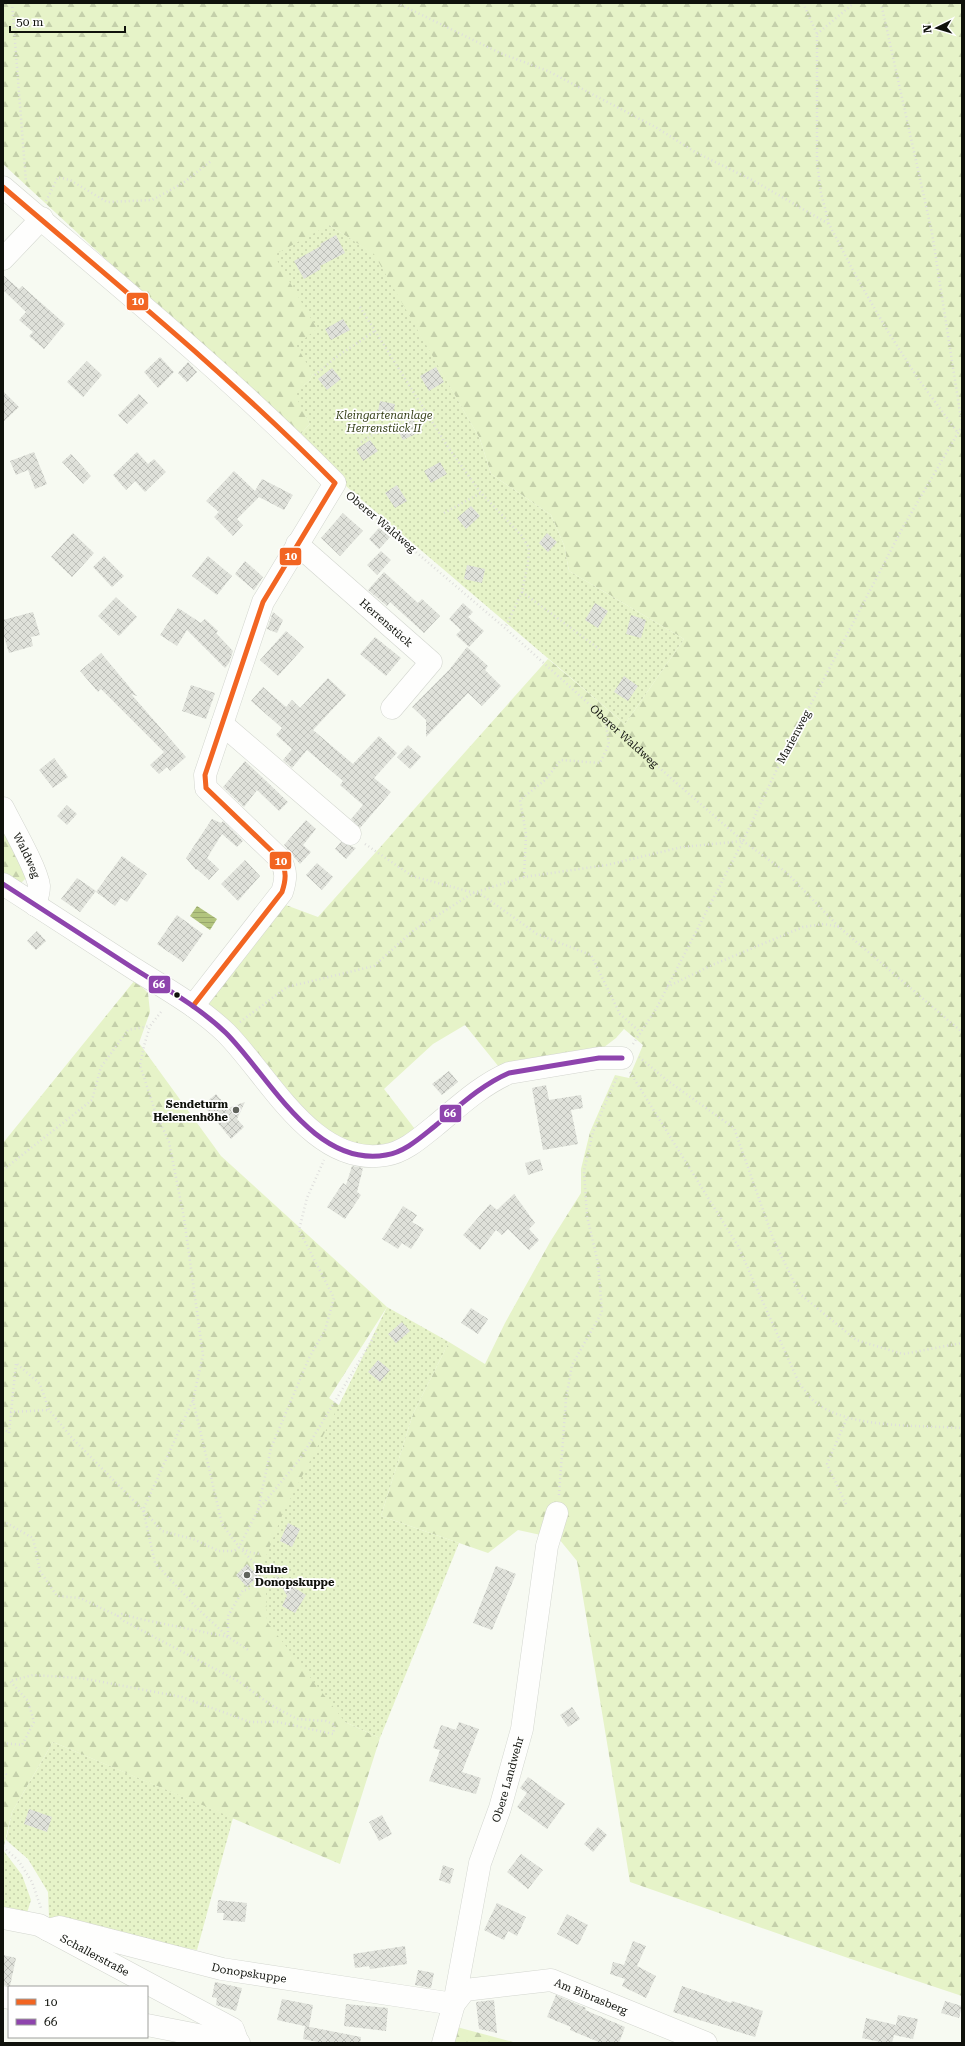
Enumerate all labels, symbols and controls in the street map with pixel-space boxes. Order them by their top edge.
scale bar [10,8,125,34]
north arrow [917,8,957,48]
text: 50 m [16,15,43,29]
text: N [921,24,934,34]
line badge: 10 [126,292,149,311]
text: 10 [132,295,144,308]
park label: Kleingartenanlage Herrenstück II [335,409,433,435]
street label: Oberer Waldweg [343,489,419,556]
line badge: 10 [279,547,302,566]
text: 10 [285,550,297,563]
street label: Herrenstück [357,596,416,650]
street label: Oberer Waldweg [587,702,662,771]
street label: Marienweg [775,707,814,766]
street label: Waldweg [11,830,43,880]
line badge: 10 [269,851,292,870]
text: 10 [275,855,287,868]
line badge: 66 [148,975,171,994]
text: 66 [153,978,165,991]
unlabelled marker [172,990,182,1000]
place label: Sendeturm Helenenhöhe [153,1098,229,1124]
line badge: 66 [439,1104,462,1123]
marker: Sendeturm Helenenhöhe [231,1105,241,1115]
text: 66 [444,1107,456,1120]
place label: Ruine Donopskuppe [255,1563,335,1589]
marker: Ruine Donopskuppe [242,1570,252,1580]
street label: Obere Landwehr [489,1735,526,1824]
street label: Schallerstraße [58,1931,132,1979]
street label: Donopskuppe [210,1960,287,1985]
street label: Am Bibrasberg [553,1976,630,2017]
legend [8,1986,148,2038]
text: 10 [44,1995,58,2009]
text: 66 [44,2015,58,2029]

